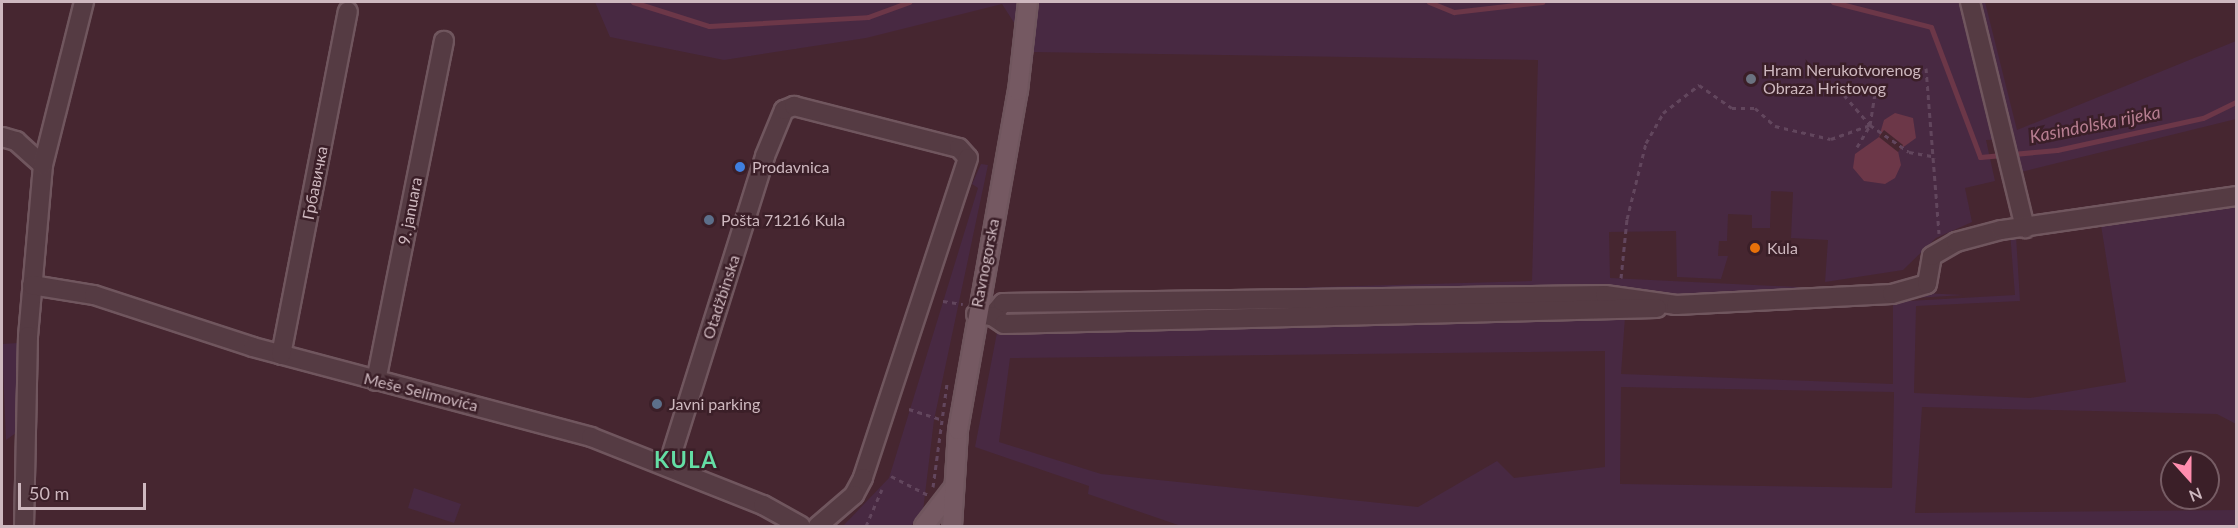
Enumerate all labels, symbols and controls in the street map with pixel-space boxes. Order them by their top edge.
place label: Hram Nerukotvorenog Obraza Hristovog [1763,60,1921,98]
marker: Hram Nerukotvorenog Obraza Hristovog [1744,72,1758,86]
water label: Kasindolska rijeka [2028,101,2162,147]
street label: Грбавичка [298,145,332,221]
place label: Prodavnica [752,157,829,177]
marker: Prodavnica [733,160,747,174]
street label: 9. januara [394,176,426,246]
place label: Pošta 71216 Kula [721,210,845,230]
marker: Pošta 71216 Kula [702,213,716,227]
street label: Ravnogorska [967,217,1003,309]
place label: Kula [1767,238,1798,258]
marker: Kula [1748,241,1762,255]
street label: Otadžbinska [698,252,744,342]
street label: Meše Selimovića [362,369,480,415]
place label: Javni parking [669,394,760,414]
marker: Javni parking [650,397,664,411]
district label: KULA [654,447,718,473]
north arrow [2160,450,2220,510]
scale bar [21,471,148,509]
text: 50 m [29,482,69,504]
text: N [2187,484,2205,506]

